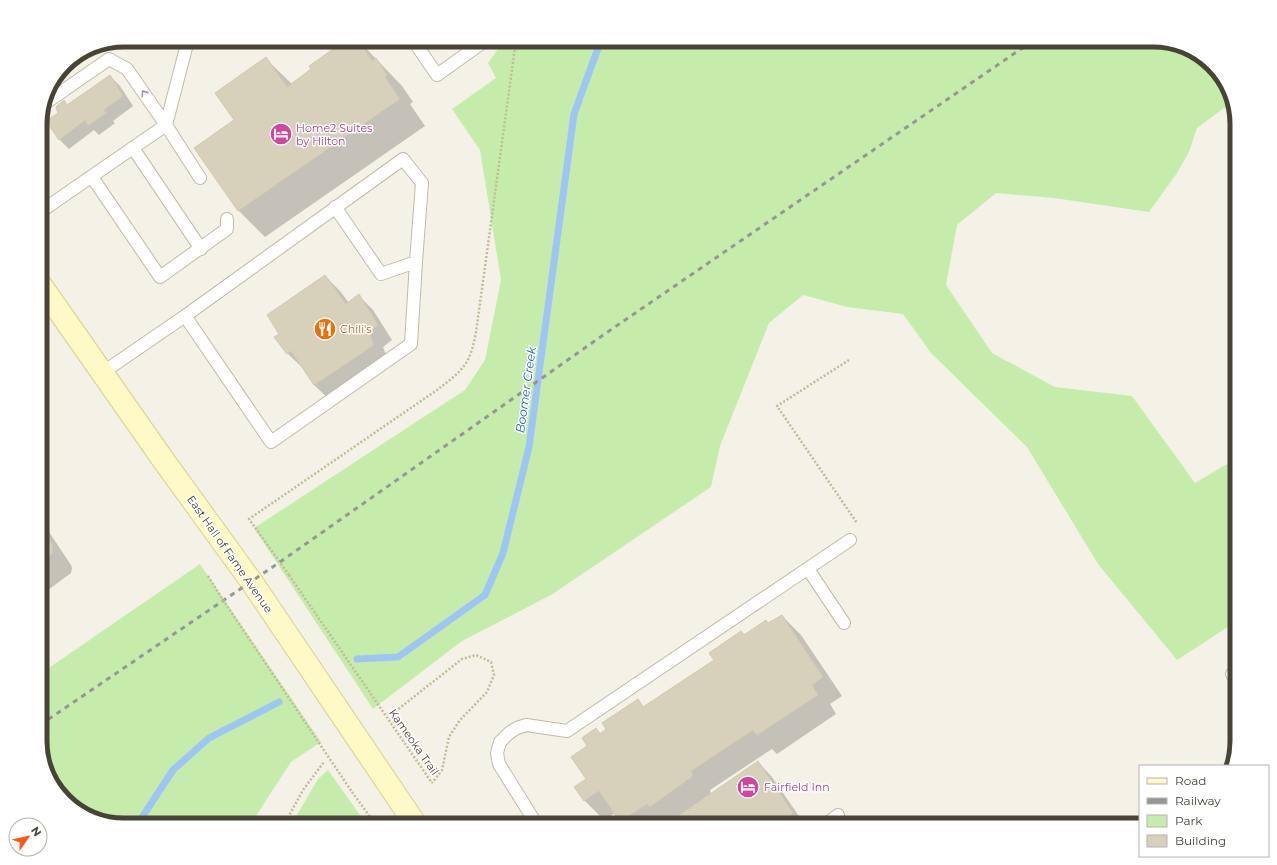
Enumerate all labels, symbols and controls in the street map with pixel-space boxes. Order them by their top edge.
one-way arrow [141,90,149,97]
hotel icon: Home2 Suites by Hilton [268,121,294,147]
place label: Home2 Suites by Hilton [296,121,373,148]
restaurant icon: Chili's [312,316,338,342]
place label: Chili's [340,322,372,336]
water label: Boomer Creek [512,345,539,434]
street label: East Hall of Fame Avenue [184,493,276,616]
street label: Kameoka Trail [386,706,442,778]
legend [1139,765,1269,857]
text: Road [1175,773,1206,788]
hotel icon: Fairfield Inn [735,774,761,800]
place label: Fairfield Inn [764,780,830,794]
text: Railway [1175,793,1221,808]
text: Park [1175,813,1203,828]
north arrow [8,817,48,857]
text: N [28,824,45,839]
text: Building [1175,833,1226,848]

